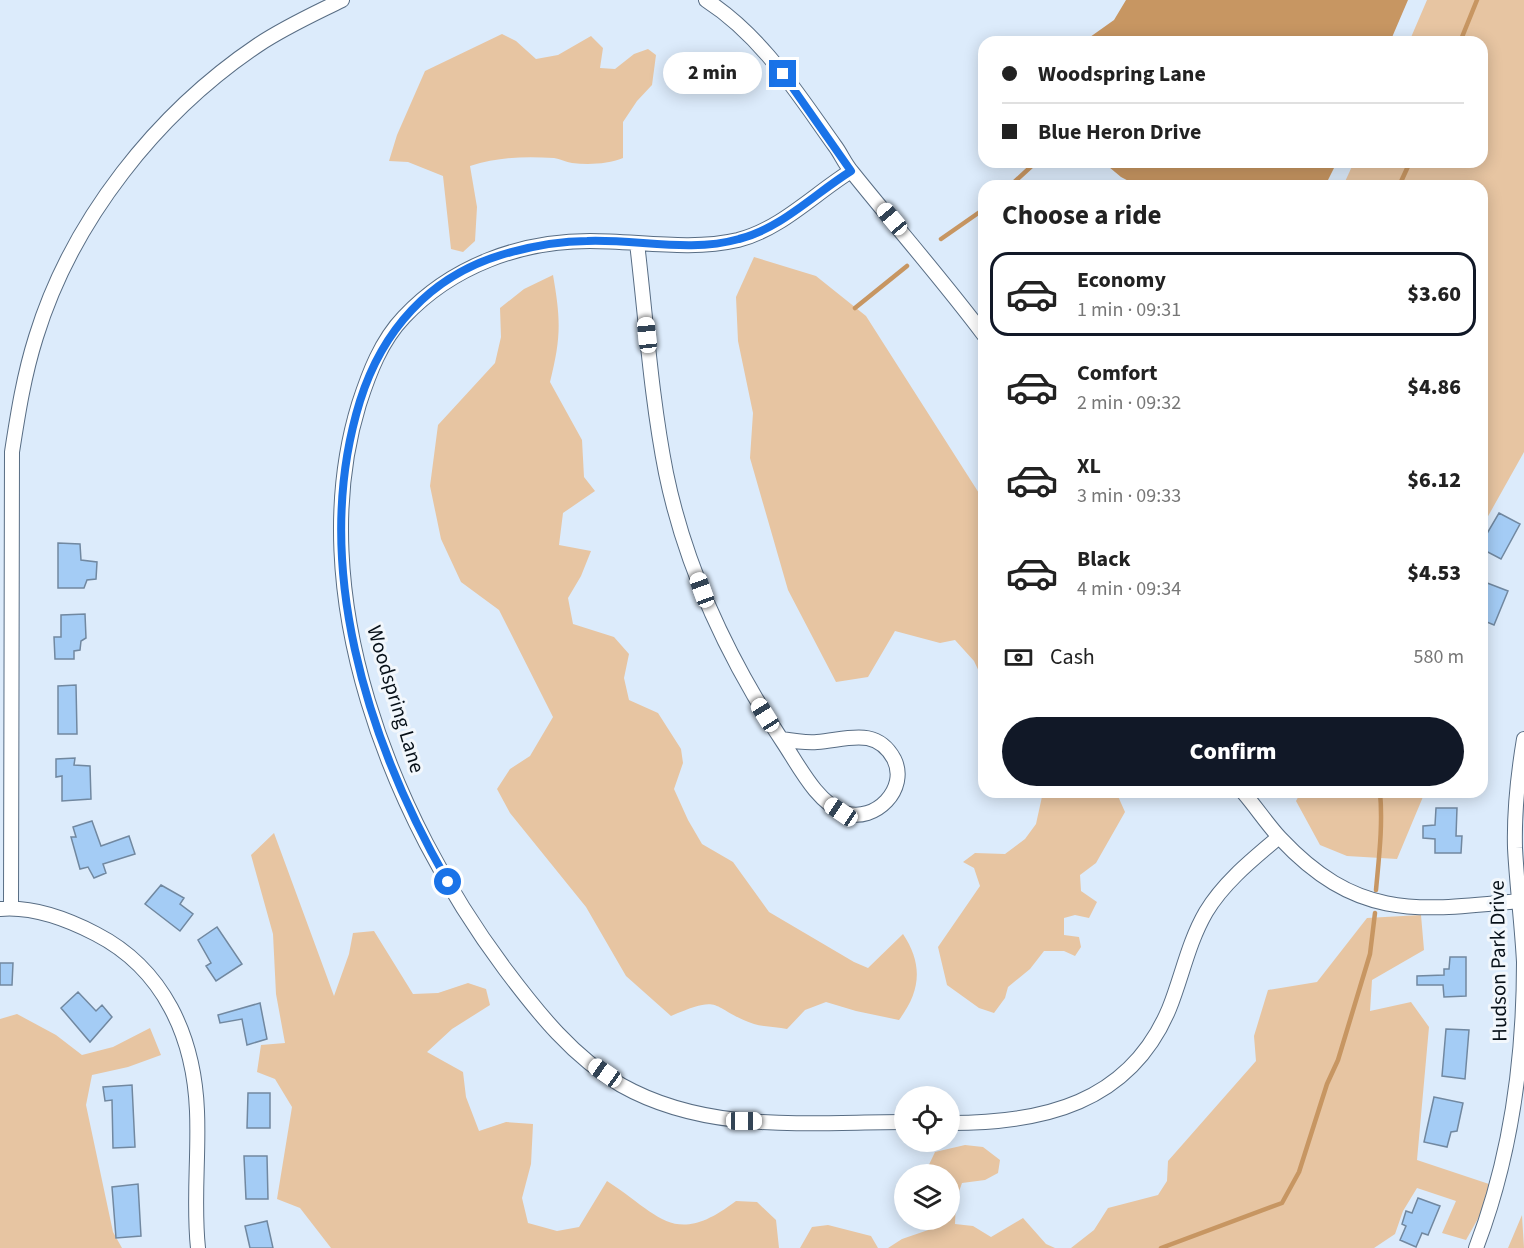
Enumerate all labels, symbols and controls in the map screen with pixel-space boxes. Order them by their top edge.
callout: 2 min [663,53,762,95]
text: Woodspring Lane [1038,58,1206,90]
text: 2 min [688,59,737,87]
route end [769,60,796,87]
text: Blue Heron Drive [1038,116,1201,148]
text: Choose a ride [1002,196,1162,235]
car [874,199,910,239]
text: Economy [1077,264,1166,296]
icon: car [1005,267,1059,321]
text: $3.60 [1407,278,1461,310]
text: 1 min · 09:31 [1077,296,1181,324]
car [636,316,658,354]
text: Comfort [1077,357,1158,389]
icon: car [1005,360,1059,414]
text: $4.86 [1407,371,1461,403]
text: 2 min · 09:32 [1077,389,1181,417]
text: XL [1077,450,1101,482]
icon: car [1005,453,1059,507]
text: $6.12 [1407,464,1461,496]
text: 3 min · 09:33 [1077,482,1181,510]
text: Black [1077,543,1131,575]
icon: car [1005,546,1059,600]
text: $4.53 [1407,557,1461,589]
car [687,570,717,610]
text: 4 min · 09:34 [1077,575,1181,603]
street label: Woodspring Lane [359,622,433,776]
icon: cash [1002,641,1035,674]
text: Cash [1050,641,1095,673]
text: 580 m [1414,643,1464,671]
car [748,695,782,735]
button: Confirm [1002,717,1464,786]
car [821,794,861,830]
route start [434,868,461,895]
street label: Hudson Park Drive [1482,880,1514,1042]
car [585,1055,625,1091]
map controls [894,1086,960,1230]
button: locate [894,1086,960,1152]
car [726,1112,762,1130]
button: layers [894,1164,960,1230]

